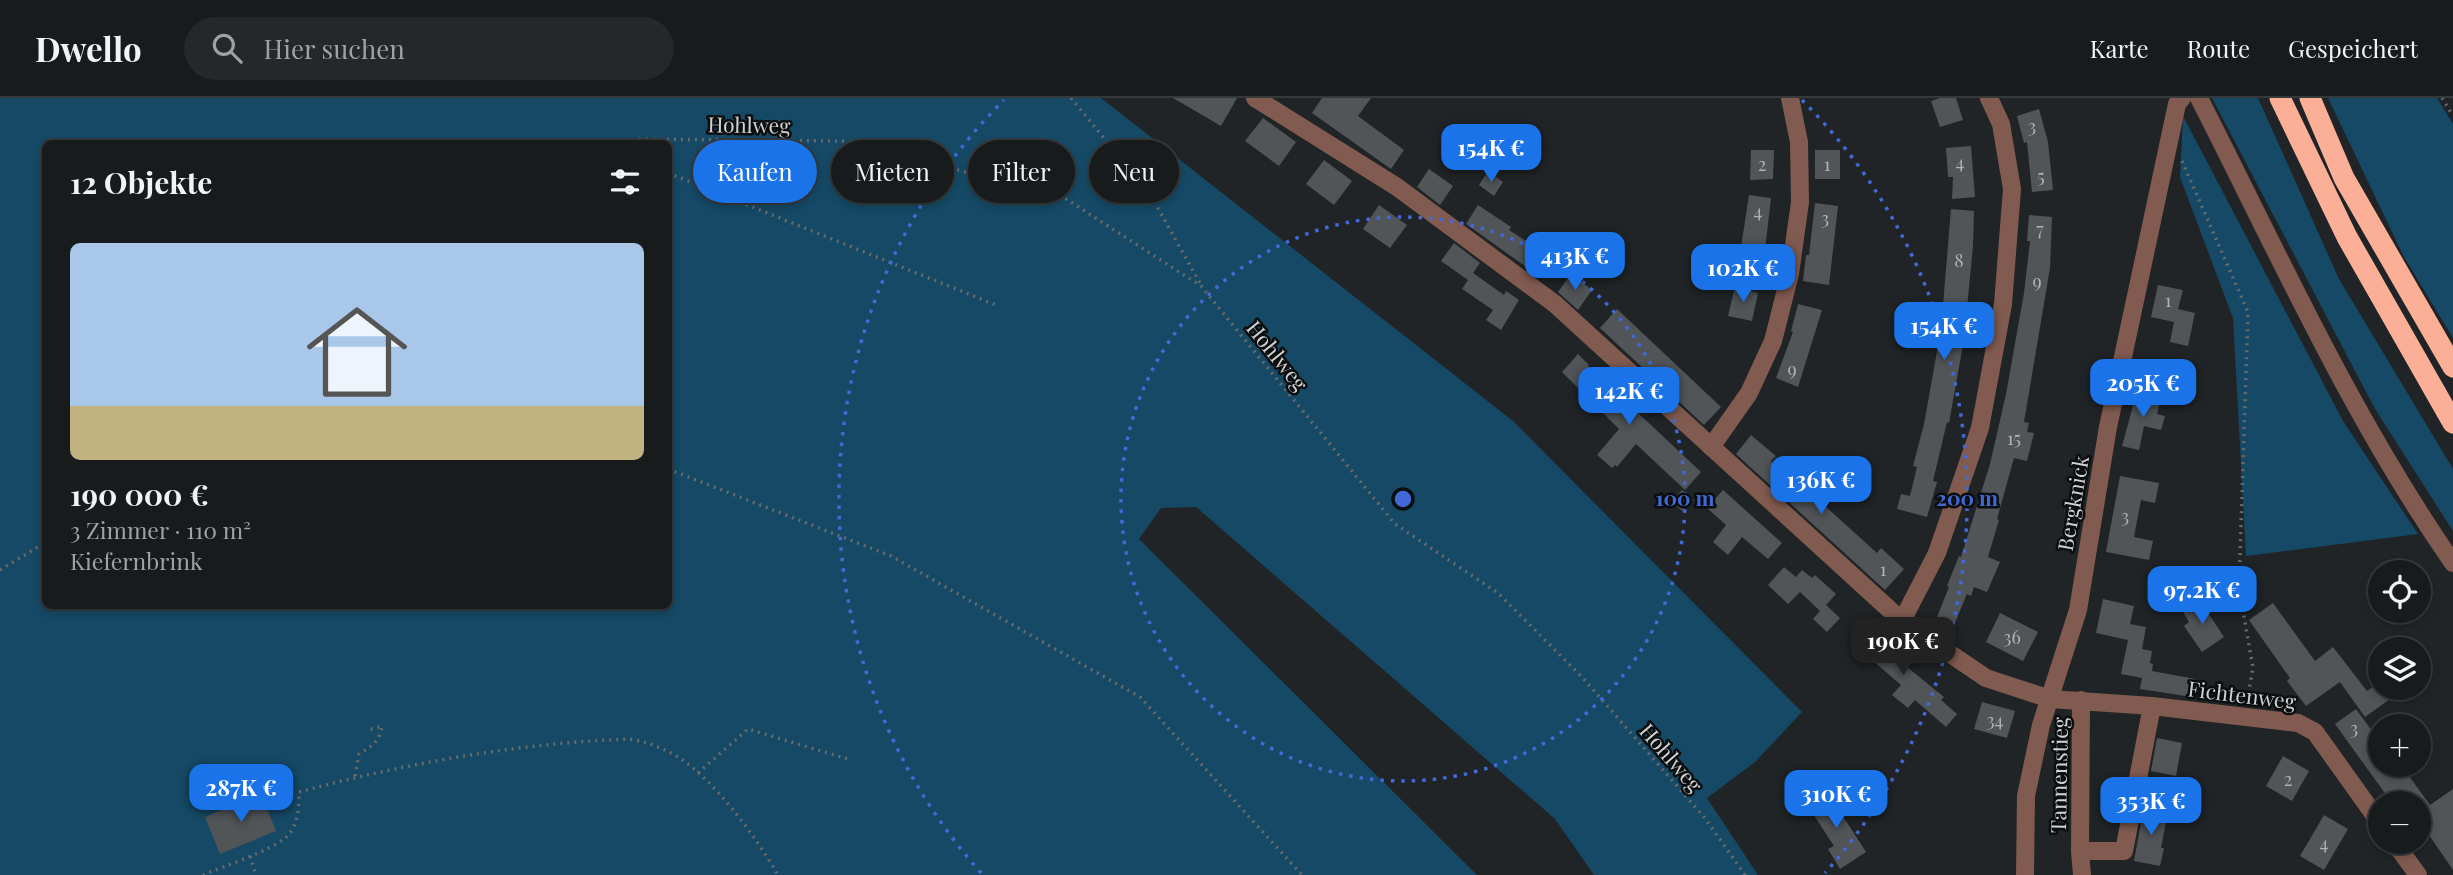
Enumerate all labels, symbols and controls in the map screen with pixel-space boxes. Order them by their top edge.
search box [184,17,674,80]
text: Dwello [35,26,142,70]
icon: search [208,29,246,67]
text: Hier suchen [264,31,405,66]
text: Karte [2090,32,2149,64]
text: Route [2187,32,2250,64]
text: Gespeichert [2288,32,2418,64]
street label: Hohlweg [707,109,791,139]
house number: 3 [2028,114,2036,138]
pin: 154K € [1434,125,1548,184]
text: 154K € [1457,131,1525,162]
chip: Kaufen [693,140,817,203]
chip: Mieten [831,140,954,203]
chip: Filter [968,140,1075,203]
chip: Neu [1089,140,1179,203]
house number: 4 [1956,150,1965,174]
house number: 2 [1758,152,1766,176]
house number: 1 [1824,152,1831,176]
text: 12 Objekte [70,162,212,202]
icon: filters [606,163,644,201]
house number: 5 [2037,164,2045,188]
house number: 4 [1754,199,1763,223]
house number: 3 [1821,206,1829,230]
house number: 7 [2036,217,2044,241]
pin: 413K € [1518,232,1632,292]
text: 413K € [1541,239,1609,270]
pin: 102K € [1686,244,1800,304]
house number: 8 [1954,248,1964,272]
text: 102K € [1707,251,1779,282]
house number: 9 [2032,269,2042,293]
house number: 1 [2165,288,2172,312]
icon: home [294,289,420,415]
pin: 154K € [1887,302,2001,362]
text: 154K € [1910,309,1978,340]
street label: Hohlweg [1241,314,1315,396]
house number: 9 [1787,357,1797,381]
pin: 205K € [2086,360,2200,419]
text: 205K € [2106,366,2180,397]
pin: 142K € [1572,368,1686,427]
text: 142K € [1594,374,1664,405]
house number: 15 [2007,426,2021,450]
street label: Bergknick [2050,453,2094,553]
pin: 136K € [1764,456,1878,516]
text: 136K € [1786,463,1856,494]
text: 190 000 € [70,474,209,514]
text: 100 m [1655,483,1715,511]
text: 200 m [1936,483,1998,511]
centre of rings [1391,487,1415,511]
house number: 3 [2121,504,2129,528]
text: 3 Zimmer · 110 m² [70,514,251,545]
text: Kiefernbrink [70,545,203,576]
house number: 1 [1880,557,1887,581]
map controls [2368,560,2431,854]
button: locate [2368,560,2431,623]
pin: 97.2K € [2137,566,2267,626]
text: 97.2K € [2164,573,2240,604]
pin: 190K € [1846,618,1960,677]
text: 190K € [1867,624,1939,655]
house number: 36 [2003,625,2021,649]
button: layers [2368,637,2431,700]
street label: Fichtenweg [2186,673,2298,715]
house number: 34 [1986,708,2004,732]
button: + [2368,714,2431,777]
house number: 3 [2350,716,2358,740]
street label: Hohlweg [1634,717,1710,797]
street label: Tannenstieg [2043,717,2073,833]
pin: 287K € [184,764,298,824]
house number: 2 [2284,767,2292,791]
pin: 310K € [1779,770,1893,830]
text: 287K € [205,771,277,802]
text: 310K € [1800,777,1872,808]
pin: 353K € [2094,778,2208,837]
text: 353K € [2116,784,2186,815]
button: − [2368,791,2431,854]
house number: 4 [2320,831,2329,855]

